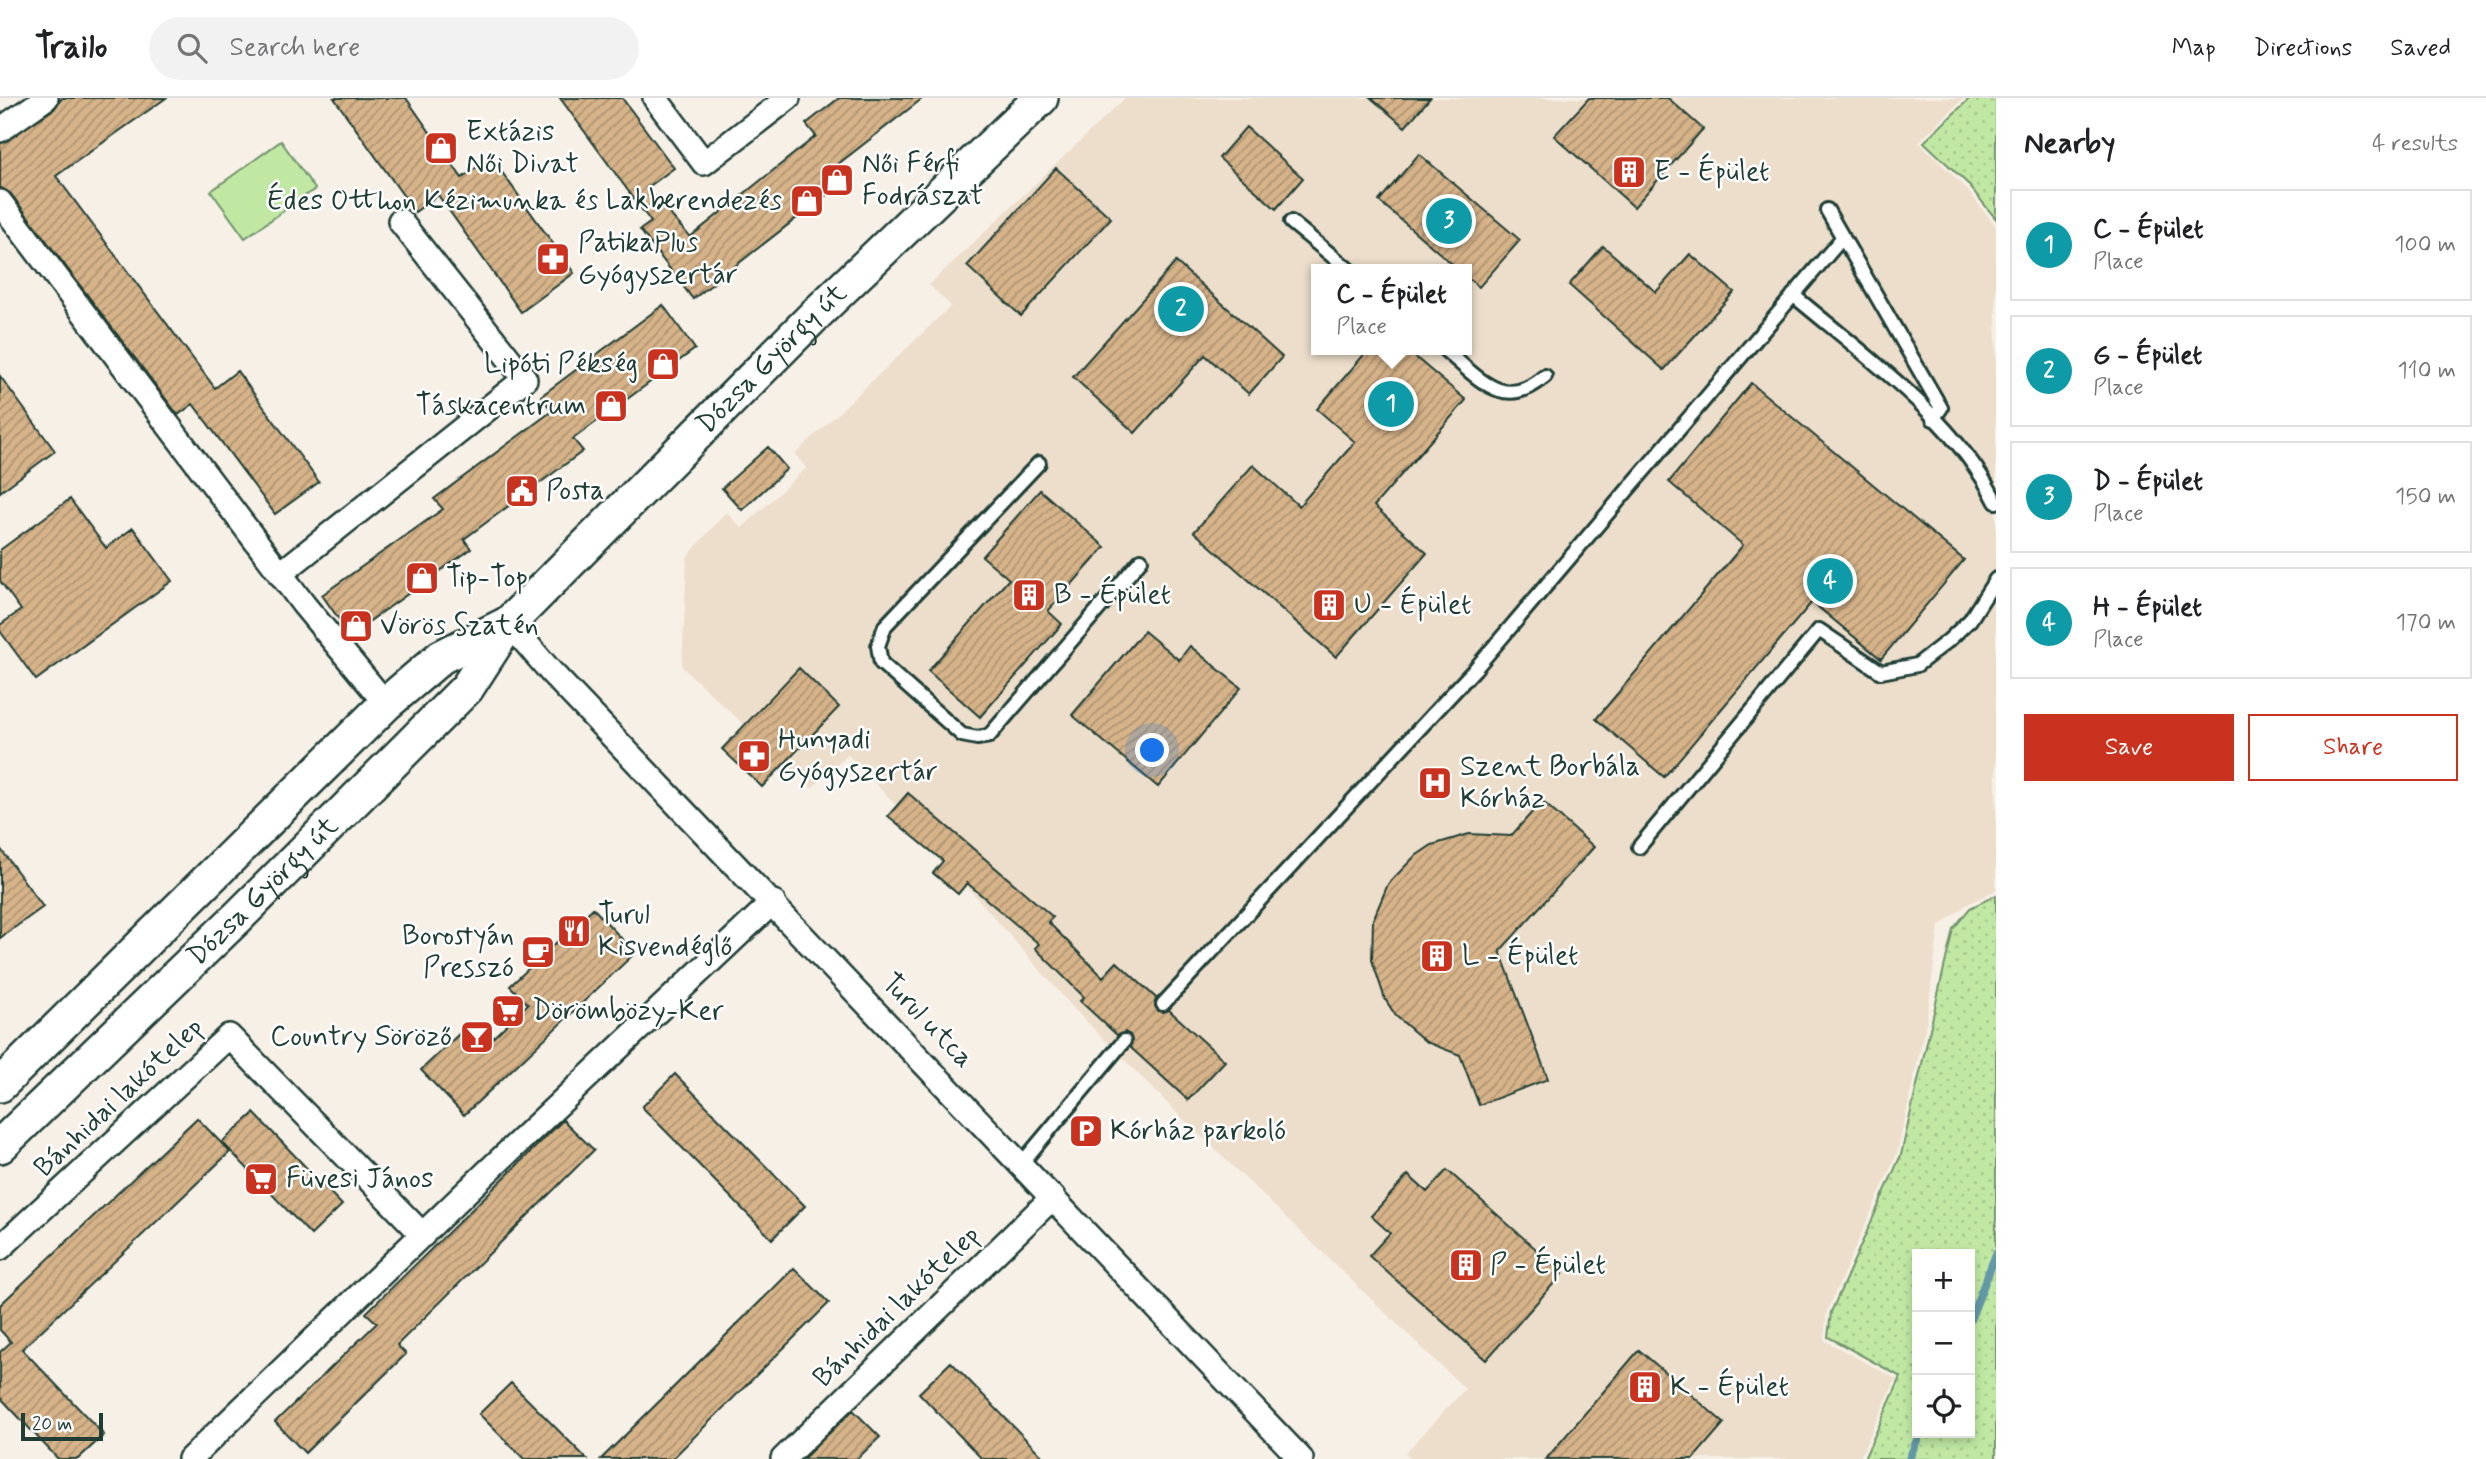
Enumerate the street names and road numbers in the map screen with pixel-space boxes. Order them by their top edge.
street label: Dózsa György út [688,275,855,442]
street label: Dózsa György út [179,808,347,974]
street label: Turul utca [873,966,981,1076]
street label: Bánhidai lakótelep [26,1010,212,1186]
street label: Bánhidai lakótelep [806,1218,988,1396]

